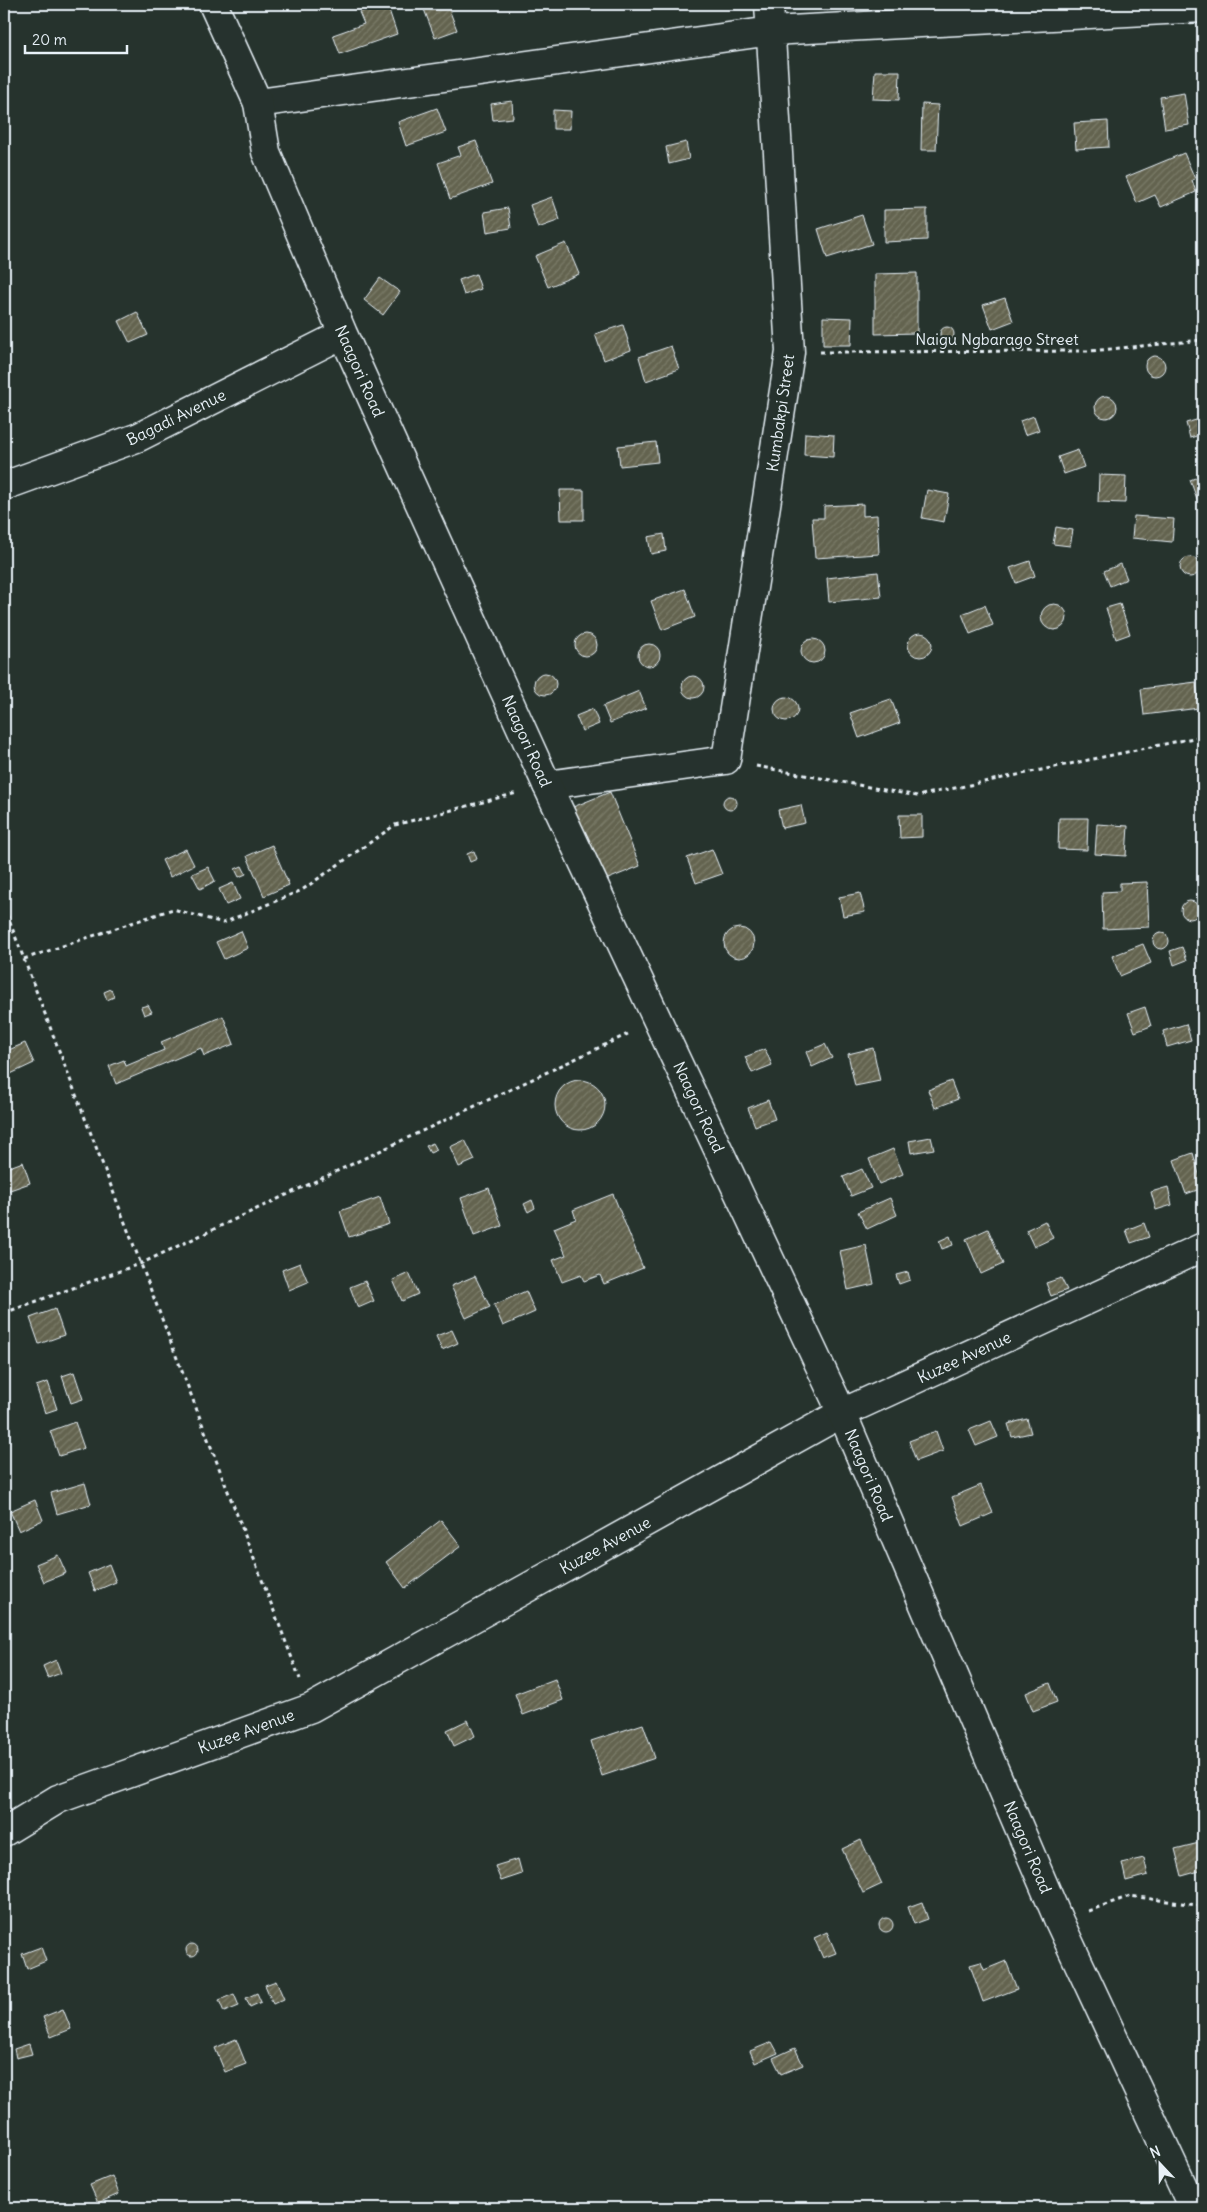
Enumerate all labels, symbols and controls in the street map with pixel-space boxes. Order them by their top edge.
scale bar [25,22,128,54]
text: 20 m [32,30,67,49]
street label: Naagori Road [331,322,389,420]
street label: Naigu Ngbarago Street [915,329,1079,349]
street label: Kumbakpi Street [762,352,798,473]
street label: Bagadi Avenue [123,384,229,450]
street label: Naagori Road [498,692,556,790]
street label: Naagori Road [669,1058,729,1156]
street label: Kuzee Avenue [914,1327,1014,1387]
street label: Naagori Road [841,1426,897,1524]
street label: Kuzee Avenue [556,1512,654,1578]
street label: Kuzee Avenue [195,1704,297,1758]
street label: Naagori Road [1000,1798,1056,1896]
north arrow [1134,2140,1184,2190]
text: N [1147,2142,1163,2162]

